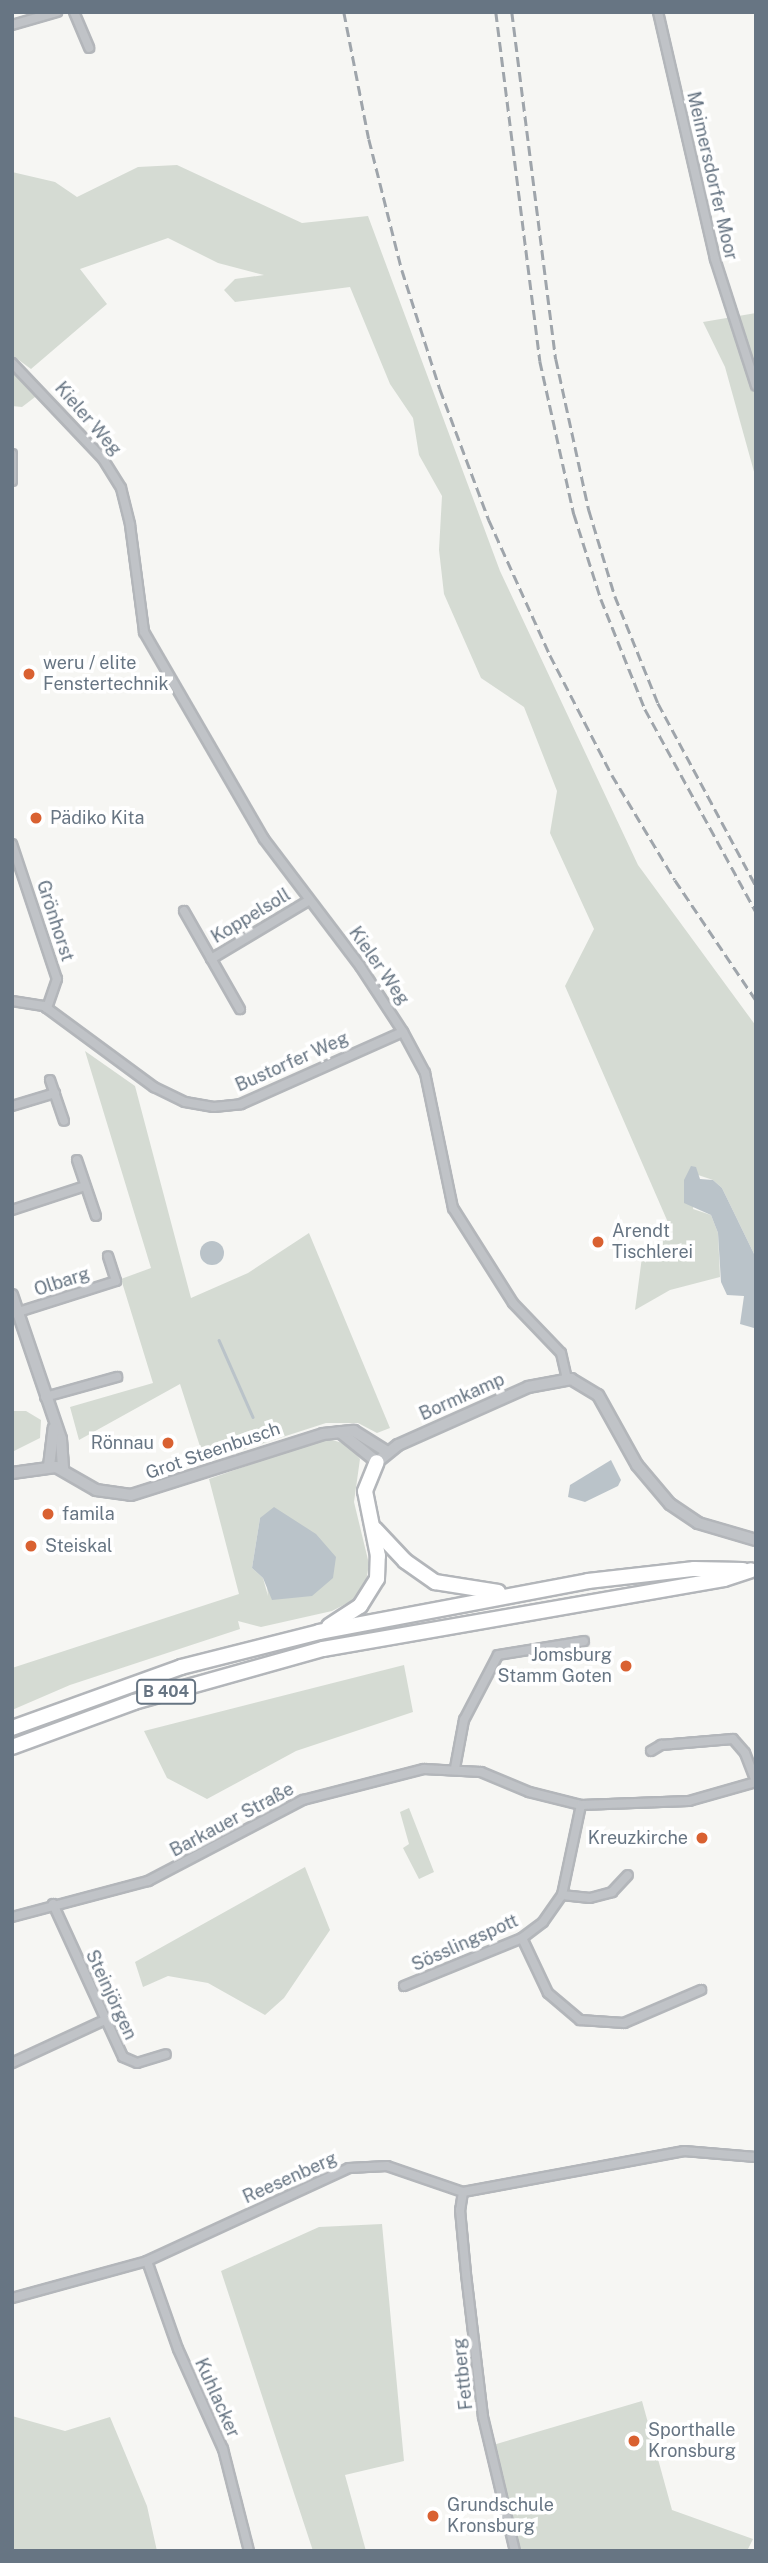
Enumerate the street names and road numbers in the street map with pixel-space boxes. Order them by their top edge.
street label: Meimersdorfer Moor [682,90,742,262]
street label: Kieler Weg [50,377,126,461]
street label: Grönhorst [32,878,78,964]
street label: Koppelsoll [207,884,295,948]
street label: Kieler Weg [344,922,414,1010]
street label: Bustorfer Weg [232,1027,352,1097]
street label: Olbarg [32,1263,92,1301]
street label: Bormkamp [416,1369,508,1425]
street label: Grot Steenbusch [143,1418,283,1484]
road number: B 404 [134,1680,198,1704]
street label: Barkauer Straße [166,1778,298,1862]
street label: Sösslingspott [408,1910,522,1976]
street label: Steinjörgen [81,1947,141,2043]
street label: Reesenberg [240,2148,340,2208]
street label: Fettberg [448,2337,478,2411]
street label: Kuhlacker [190,2355,244,2441]

